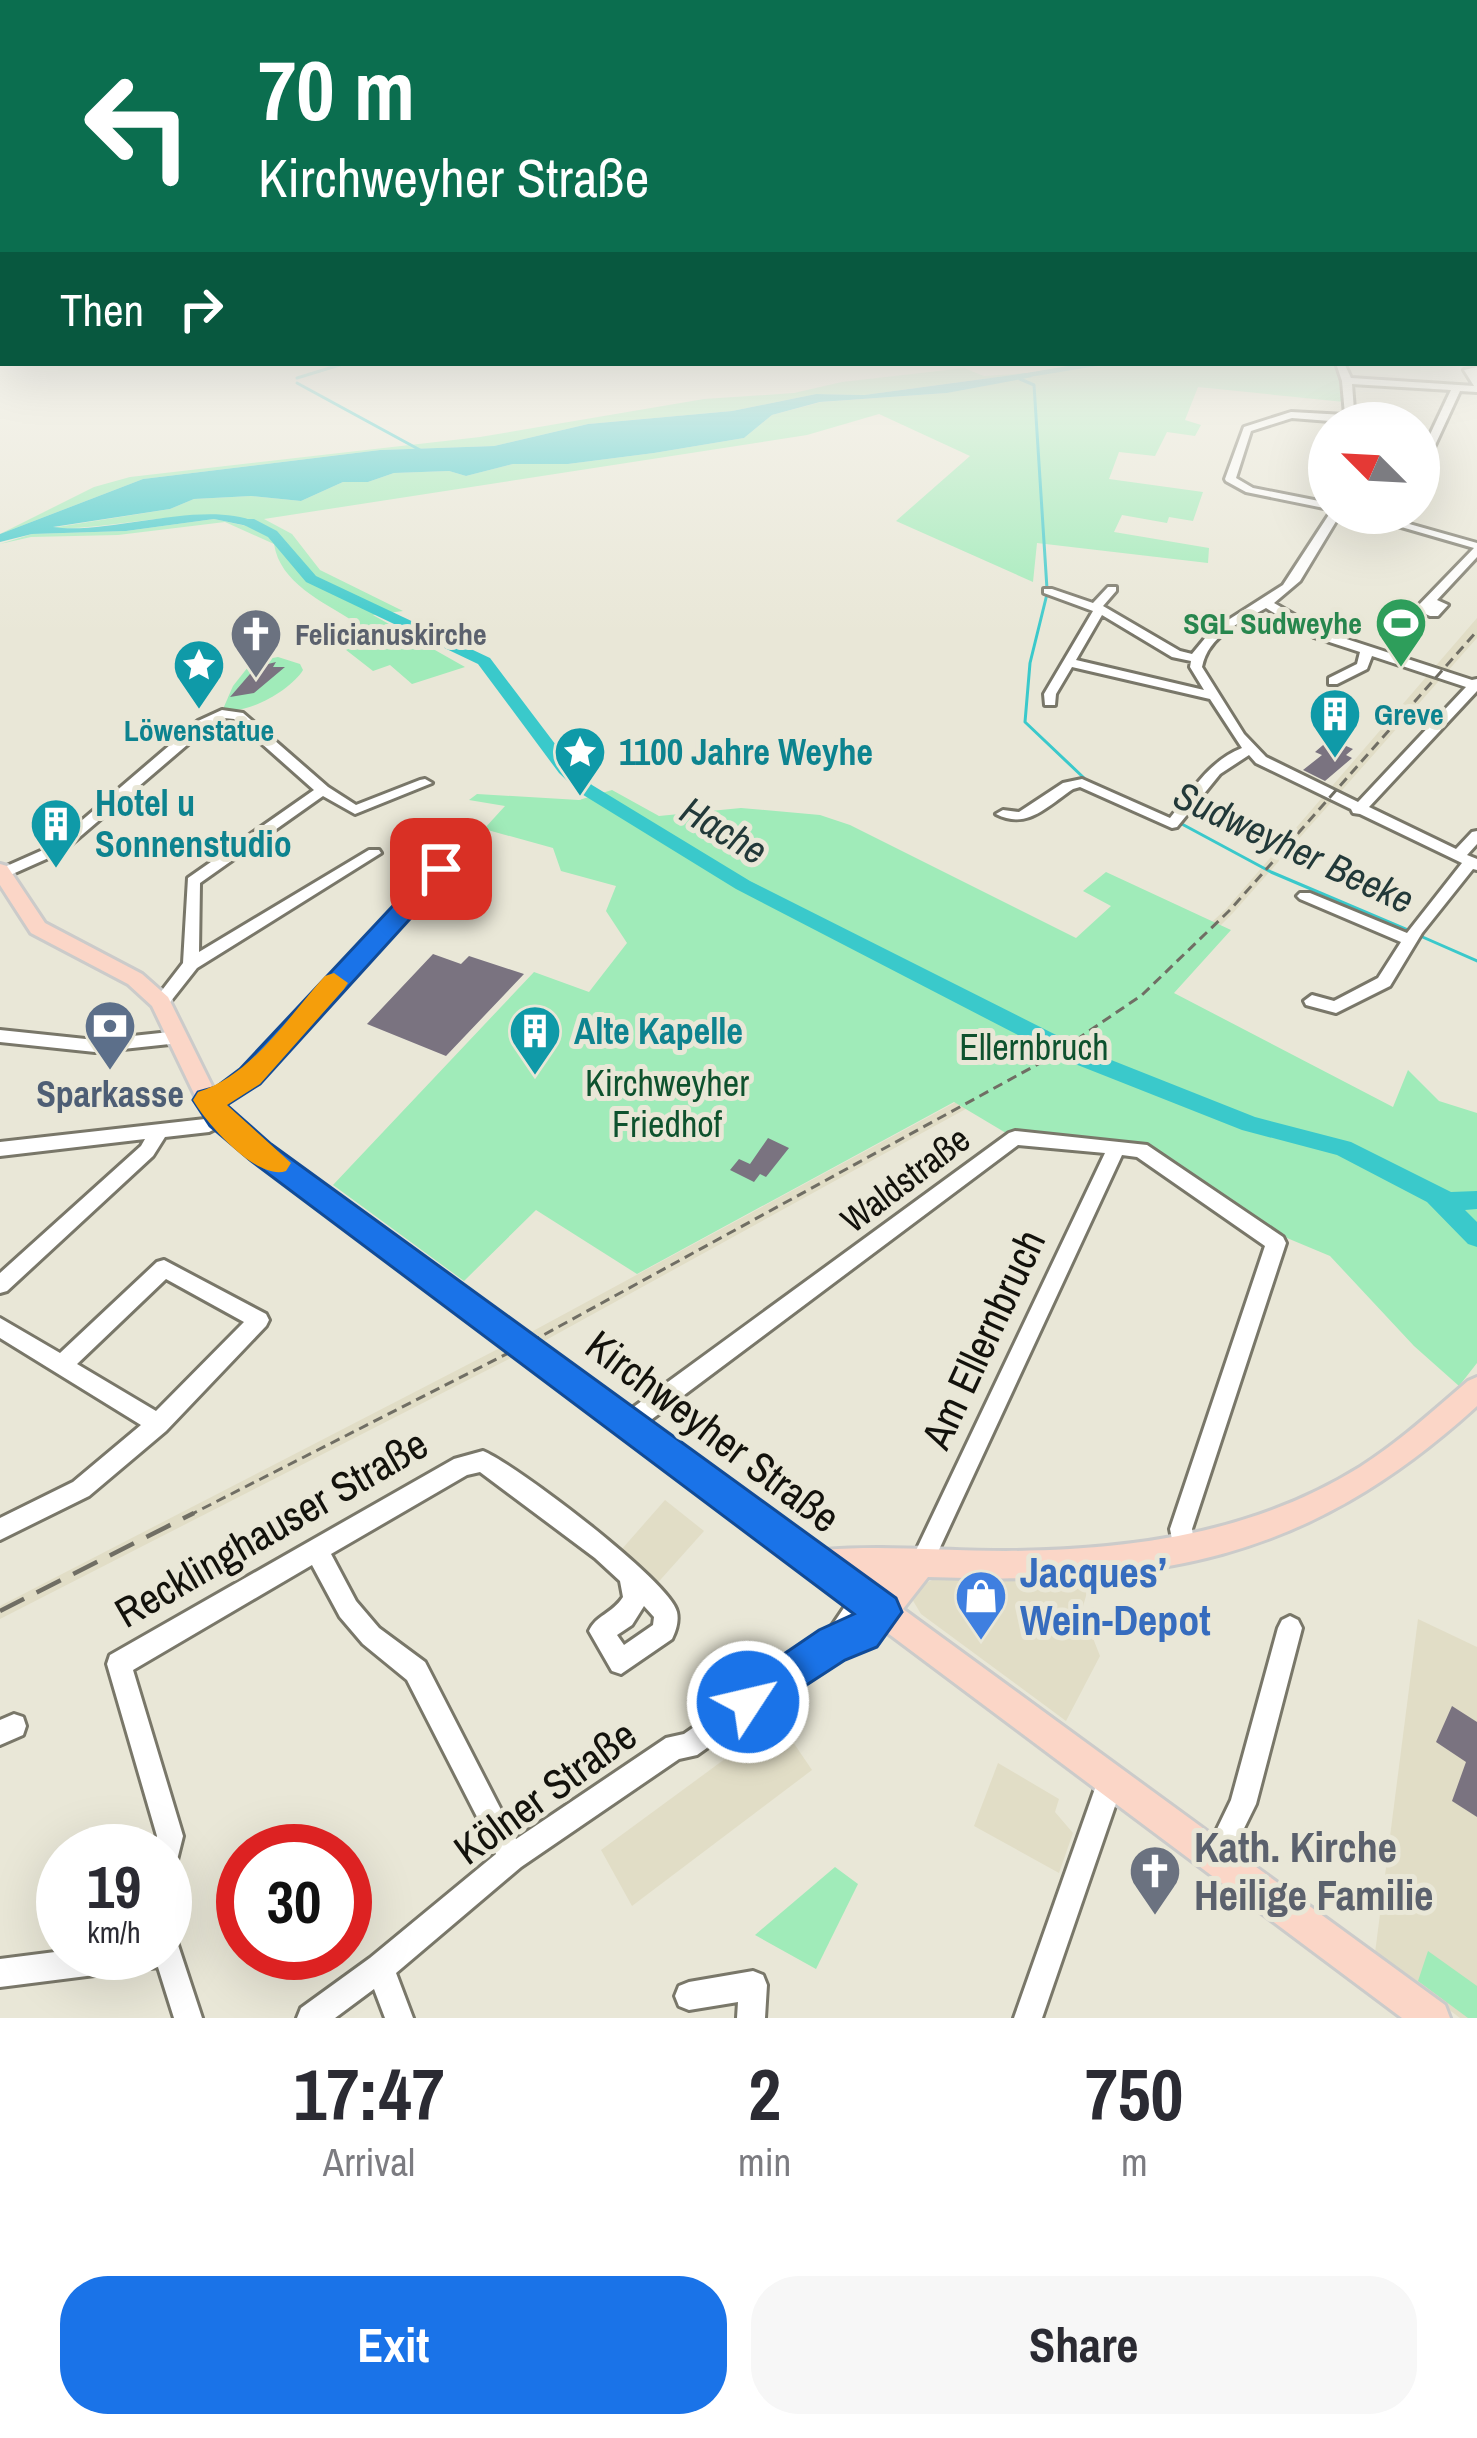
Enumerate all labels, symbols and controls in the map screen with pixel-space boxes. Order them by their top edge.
text: 70 m [258,33,415,146]
icon: left [60,48,216,204]
text: Kirchweyher Straße [258,141,649,214]
icon: right [168,276,234,342]
text: Then [60,279,144,340]
north arrow [1308,402,1440,534]
map controls [1308,402,1440,534]
sports icon: SGL Sudweyhe [1373,595,1429,669]
place label: SGL Sudweyhe [1183,603,1362,643]
church icon: Felicianuskirche [228,606,284,680]
place label: Felicianuskirche [295,614,487,654]
place icon: Löwenstatue [171,637,227,711]
building icon: Greve [1307,686,1363,760]
place label: Greve [1374,694,1444,734]
place label: Löwenstatue [124,710,274,750]
place icon: 1100 Jahre Weyhe [552,724,608,798]
place label: 1100 Jahre Weyhe [619,728,873,776]
water label: Sudweyher Beeke [1165,769,1423,925]
place label: Hotel u Sonnenstudio [95,779,292,868]
water label: Hache [671,784,777,876]
building icon: Hotel u Sonnenstudio [28,796,84,870]
pin [390,818,492,920]
icon: arrive [408,836,474,902]
bank icon: Sparkasse [82,998,138,1072]
building icon: Alte Kapelle [507,1003,563,1077]
place label: Alte Kapelle [574,1007,743,1055]
park label: Ellernbruch [959,1023,1109,1071]
park label: Kirchweyher Friedhof [585,1059,749,1148]
place label: Sparkasse [36,1070,184,1118]
street label: Waldstraße [831,1115,979,1243]
street label: Am Ellernbruch [907,1220,1058,1458]
street label: Kirchweyher Straße [575,1317,851,1545]
street label: Recklinghauser Straße [104,1416,438,1640]
place label: Jacques’ Wein-Depot [1020,1544,1211,1648]
shop icon: Jacques’ Wein-Depot [953,1568,1009,1642]
position arrow [685,1639,811,1765]
street label: Kölner Straße [443,1707,647,1877]
place label: Kath. Kirche Heilige Familie [1194,1819,1434,1923]
speed limit sign: 30 [216,1824,372,1980]
church icon: Kath. Kirche Heilige Familie [1127,1843,1183,1917]
text: 19 [87,1846,141,1927]
text: km/h [87,1912,141,1952]
text: 17:47 [294,2045,445,2142]
text: 2 [748,2045,781,2142]
text: 750 [1085,2045,1183,2142]
text: Arrival [323,2136,415,2188]
text: min [738,2136,791,2188]
text: m [1121,2136,1148,2188]
button: Exit [60,2276,727,2414]
button: Share [751,2276,1417,2414]

